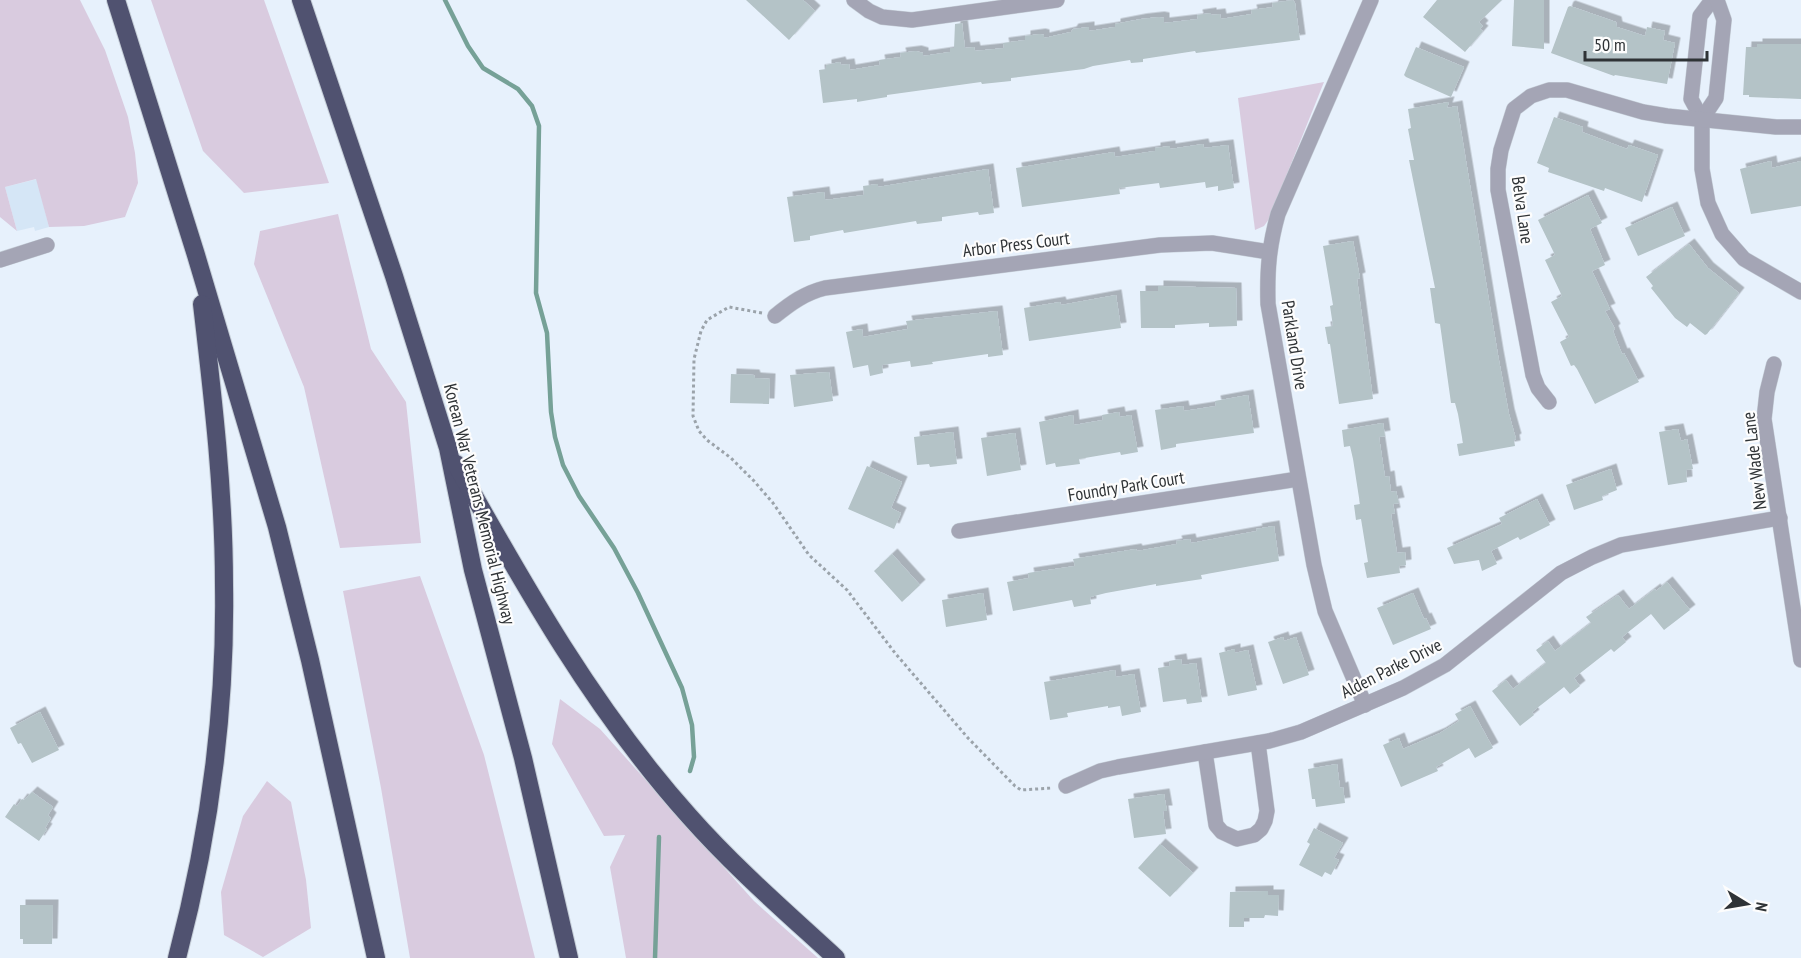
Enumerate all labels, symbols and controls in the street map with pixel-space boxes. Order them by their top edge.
scale bar [1585,24,1706,62]
text: 50 m [1594,33,1626,56]
street label: Belva Lane [1507,175,1539,245]
street label: Arbor Press Court [961,226,1071,262]
street label: Parkland Drive [1277,299,1313,391]
street label: Korean War Veterans Memorial Highway [439,381,521,627]
street label: New Wade Lane [1737,411,1771,511]
street label: Foundry Park Court [1066,465,1186,507]
street label: Alden Parke Drive [1337,633,1445,703]
north arrow [1717,874,1777,934]
text: N [1751,901,1772,913]

